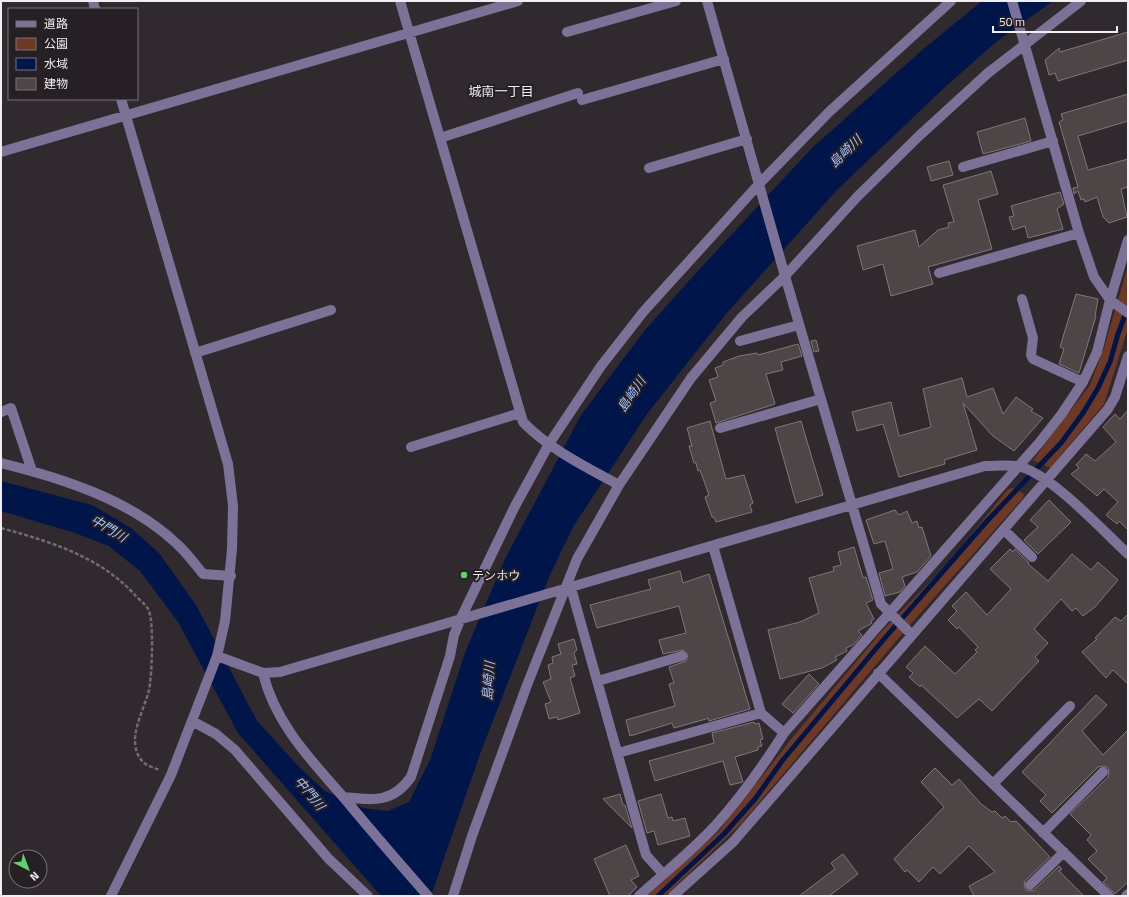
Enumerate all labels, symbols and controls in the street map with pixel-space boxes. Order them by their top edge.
legend [8,8,138,100]
scale bar [993,8,1117,34]
text: 50 m [999,12,1025,31]
text: 道路 [44,14,68,33]
text: 公園 [44,34,68,53]
text: 水域 [44,54,68,73]
text: 建物 [44,74,68,93]
district label: 城南一丁目 [468,81,534,101]
water label: 島崎川 [824,129,867,172]
water label: 島崎川 [612,371,651,416]
water label: 中門川 [87,509,133,548]
place label: テンホウ [472,566,520,585]
marker: テンホウ [459,570,469,580]
water label: 島崎川 [477,659,499,701]
water label: 中門川 [290,772,331,816]
north arrow [8,849,48,889]
text: N [27,868,43,885]

